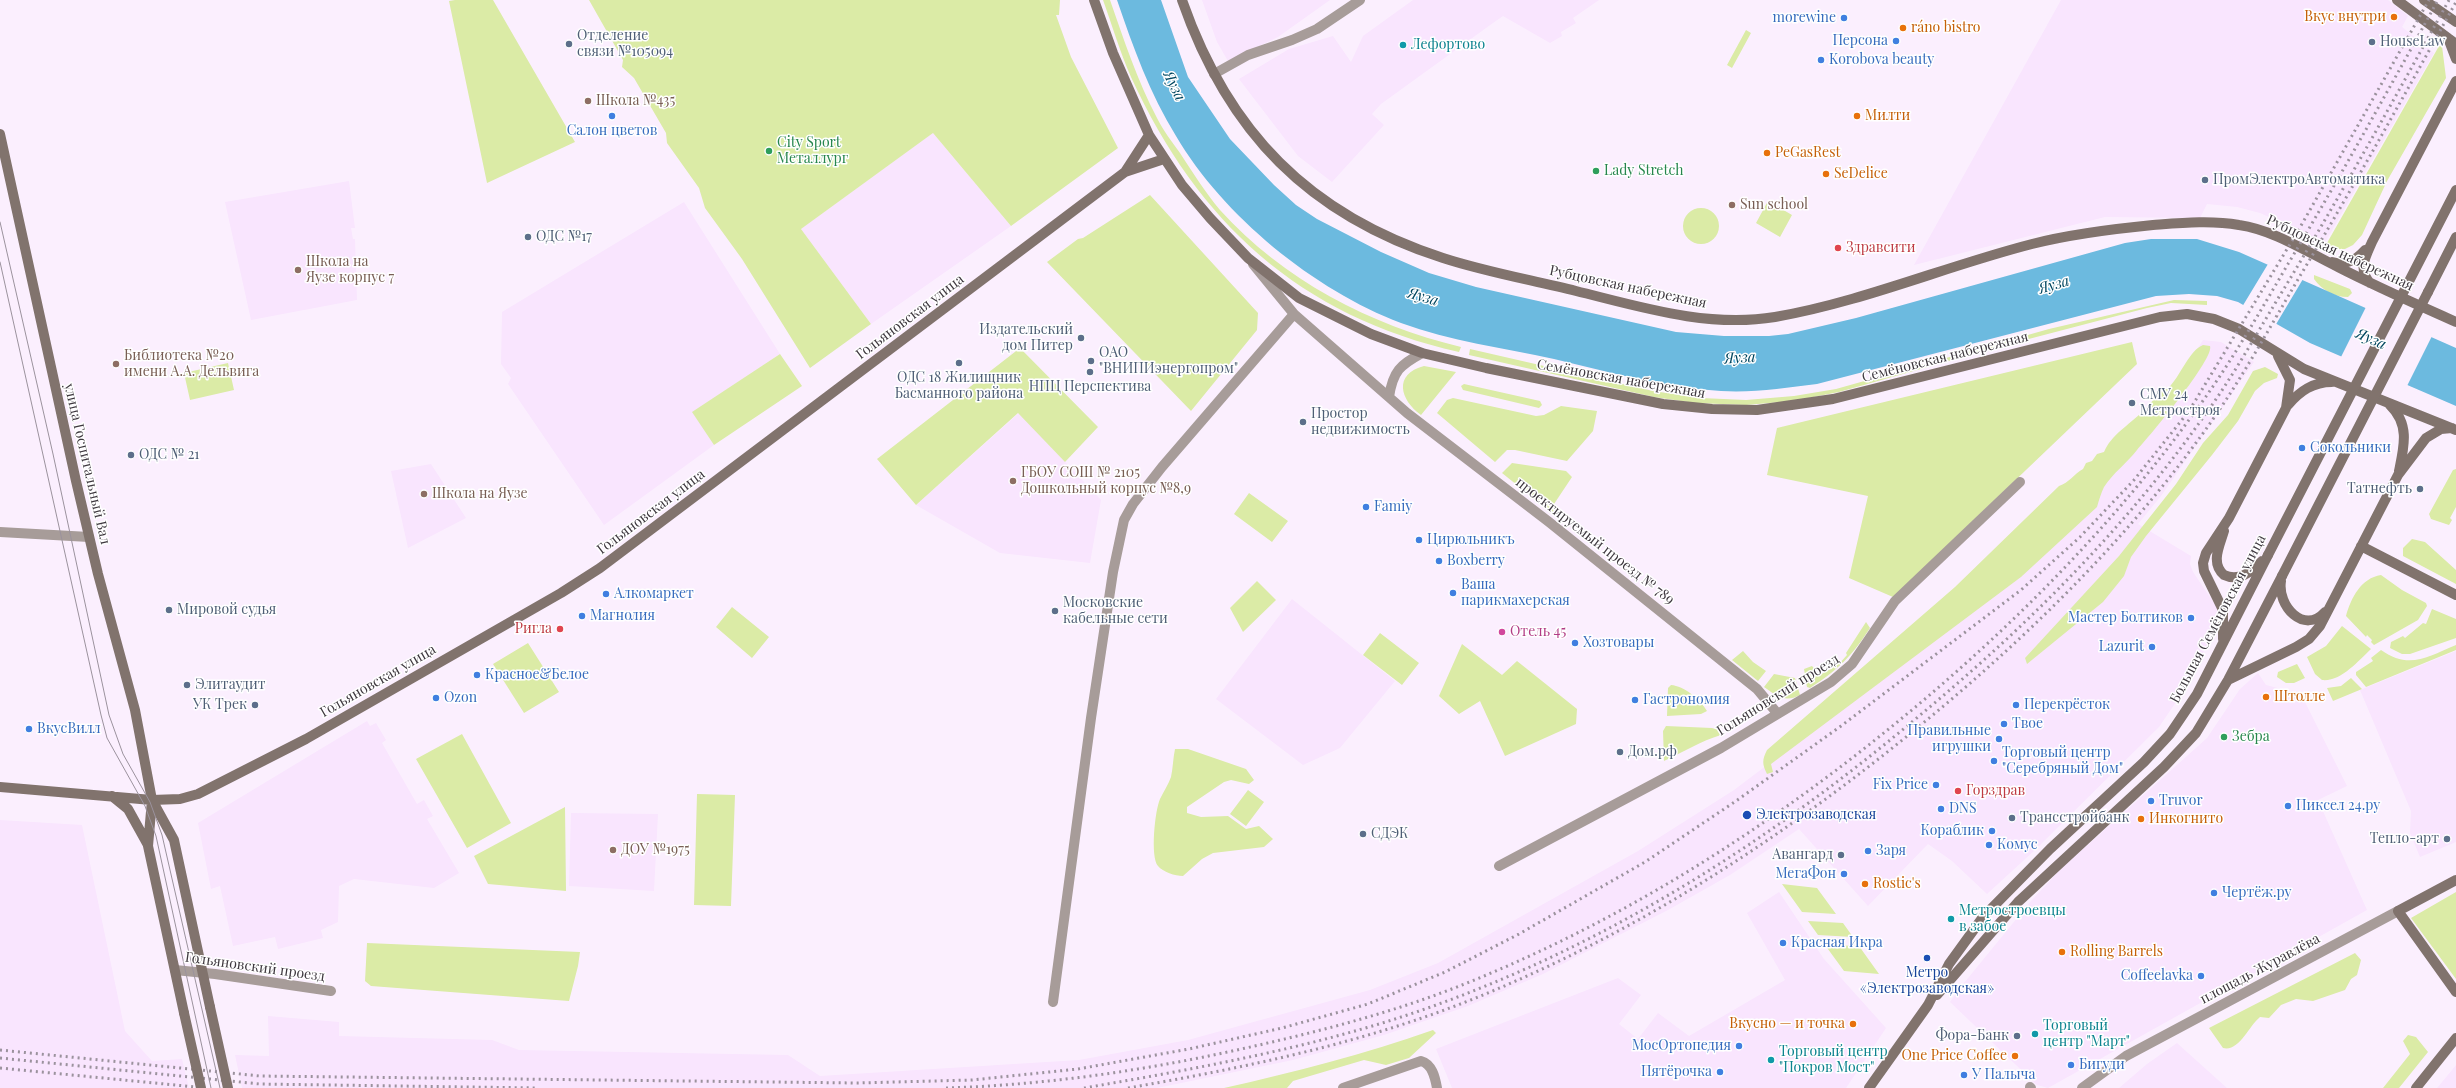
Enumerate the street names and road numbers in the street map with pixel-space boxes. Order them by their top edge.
street label: Рубцовская набережная [2264,212,2416,294]
street label: Рубцовская набережная [1548,262,1708,312]
street label: Гольяновская улица [853,271,967,363]
street label: Семёновская набережная [1860,328,2030,386]
street label: Семёновская набережная [1535,356,1707,402]
street label: улица Госпитальный Вал [60,382,114,546]
street label: Гольяновская улица [594,466,708,558]
street label: проектируемый проезд № 789 [1512,474,1678,608]
street label: Большая Семёновская улица [2166,532,2270,706]
street label: Гольяновская улица [317,641,439,721]
street label: Гольяновский проезд [1714,650,1842,740]
street label: площадь Журавлёва [2197,930,2323,1008]
street label: Гольяновский проезд [184,949,326,985]

